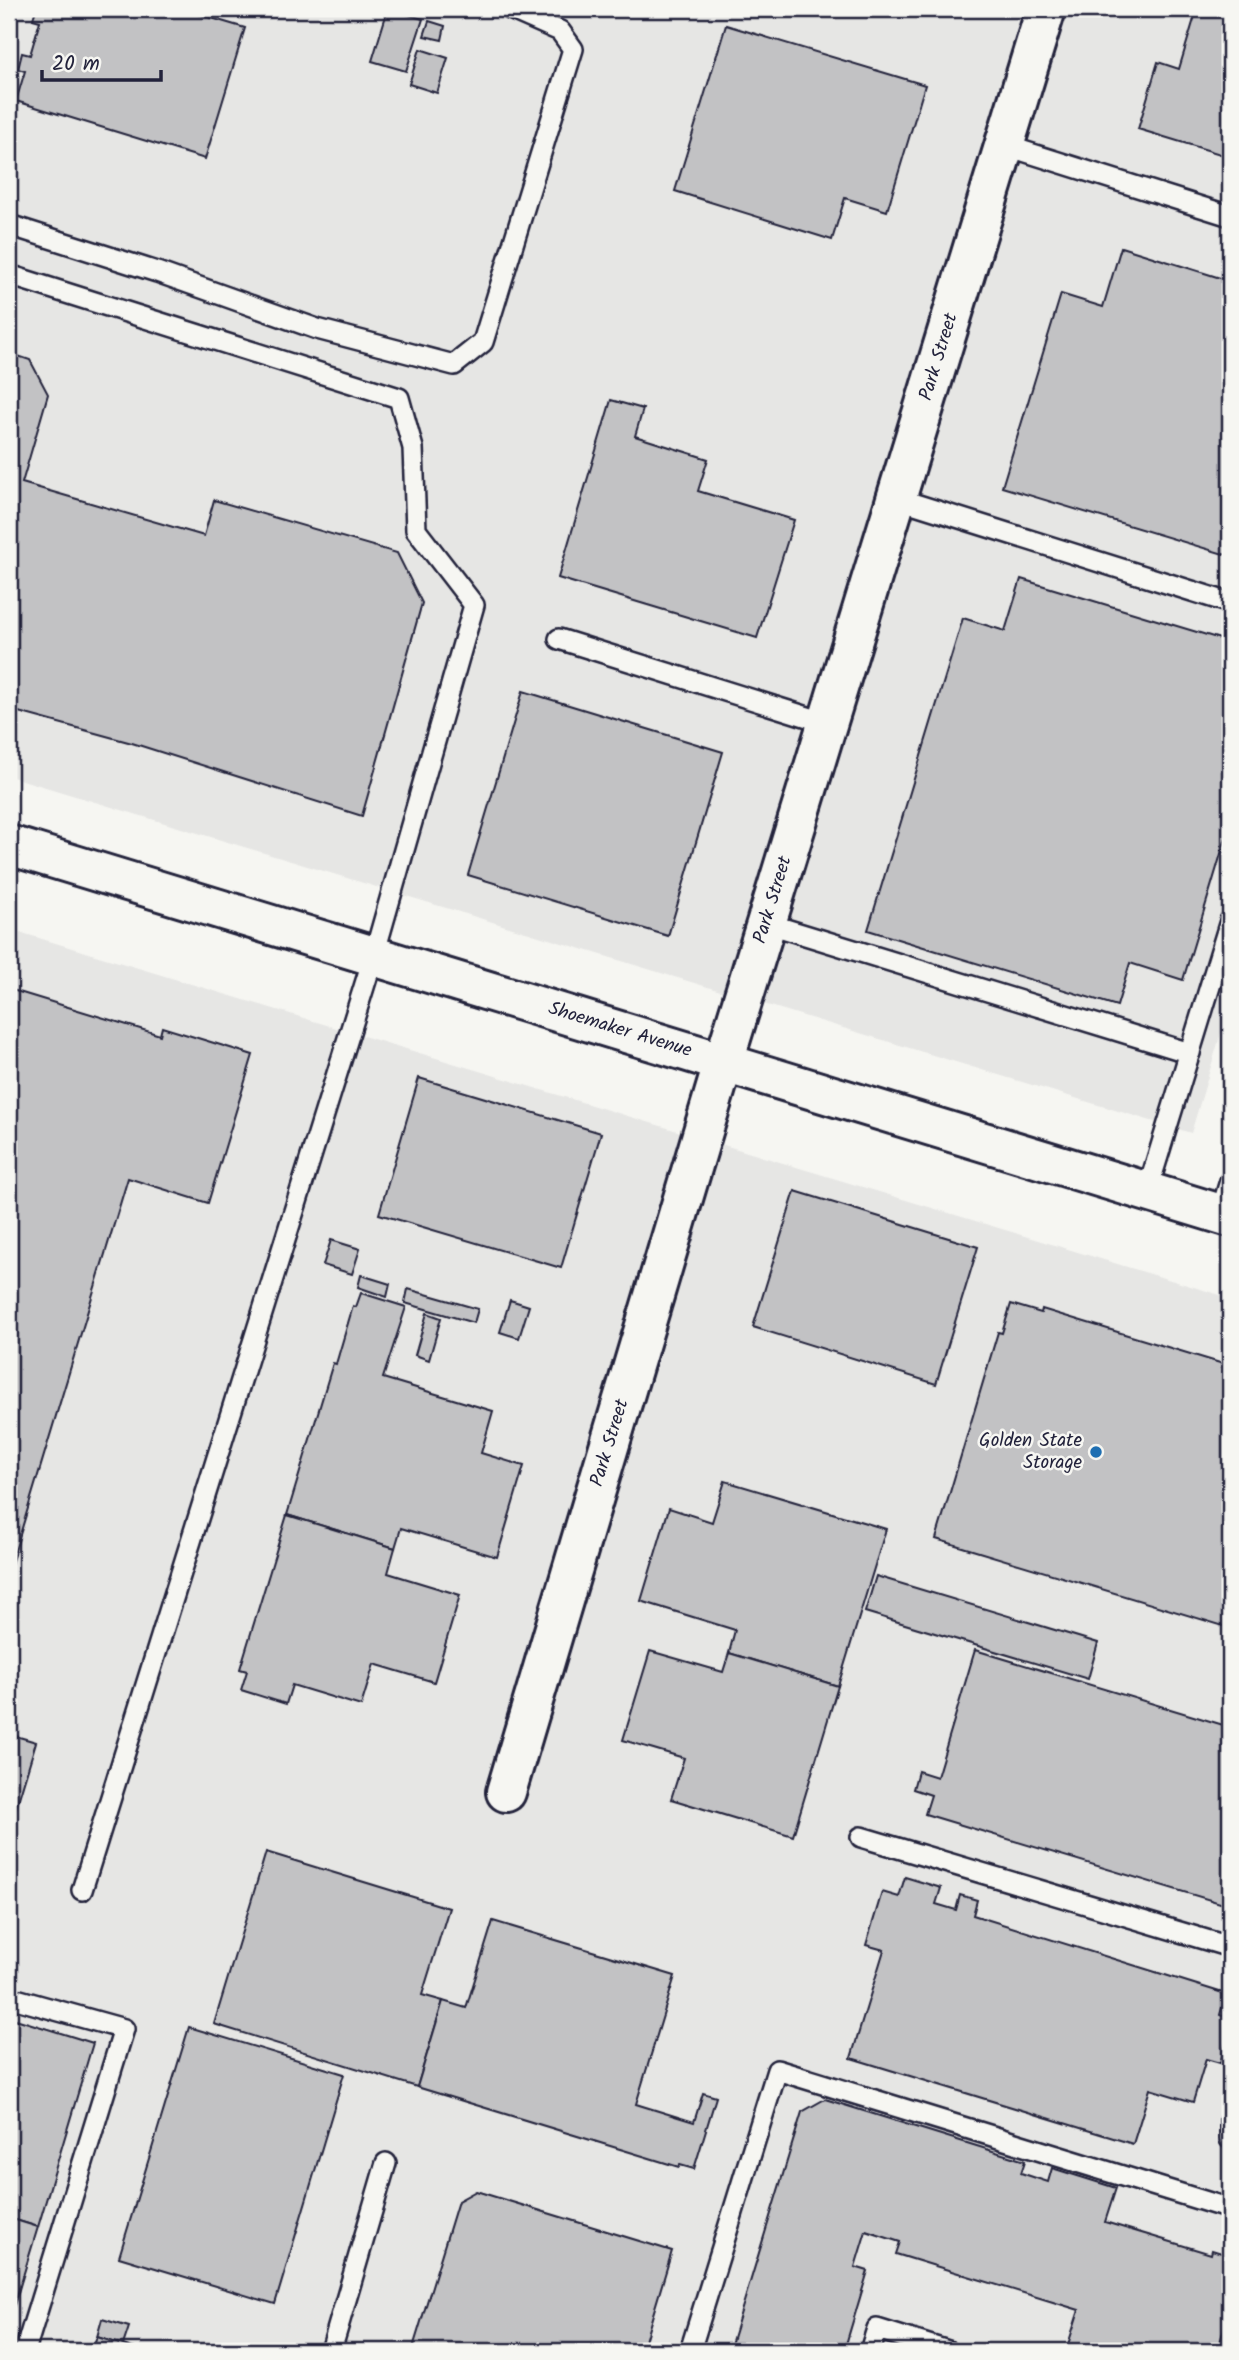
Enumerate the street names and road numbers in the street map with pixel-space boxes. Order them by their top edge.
street label: Park Street [911,309,967,405]
street label: Park Street [745,852,801,948]
street label: Shoemaker Avenue [544,994,696,1066]
street label: Park Street [582,1395,638,1491]

